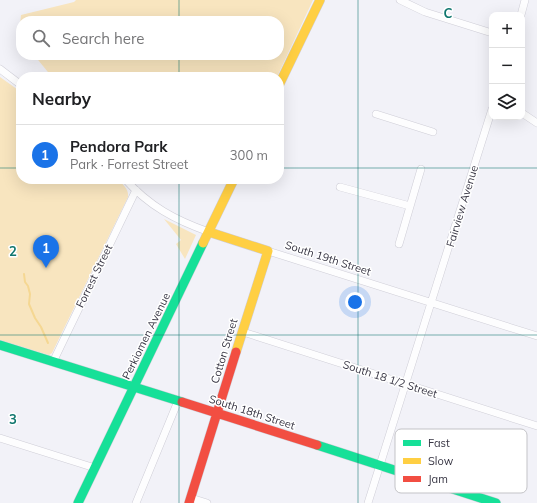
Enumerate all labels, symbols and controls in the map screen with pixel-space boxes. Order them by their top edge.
text: C [444,5,453,21]
map controls [489,12,525,120]
button: + [489,12,525,48]
search box [16,16,284,60]
icon: search [30,27,52,49]
text: Search here [62,29,144,48]
button: − [489,48,525,84]
button: layers [489,84,525,120]
text: Nearby [32,88,91,109]
text: Pendora Park [70,137,167,156]
text: 1 [41,147,49,163]
text: 300 m [230,147,268,163]
text: Park · Forrest Street [70,156,188,172]
street label: Fairview Avenue [443,163,481,249]
pin: 1 [33,235,59,268]
street label: South 19th Street [283,238,373,279]
street label: Forrest Street [73,242,115,310]
text: 2 [9,243,17,259]
street label: Perkiomen Avenue [119,290,173,382]
your location [345,292,365,312]
street label: Cotton Street [208,317,241,385]
street label: South 18 1/2 Street [341,357,439,401]
street label: South 18th Street [207,392,297,433]
text: 3 [9,411,17,427]
legend [395,429,527,493]
text: Fast [428,436,450,450]
text: Slow [428,454,454,468]
text: Jam [428,472,448,486]

